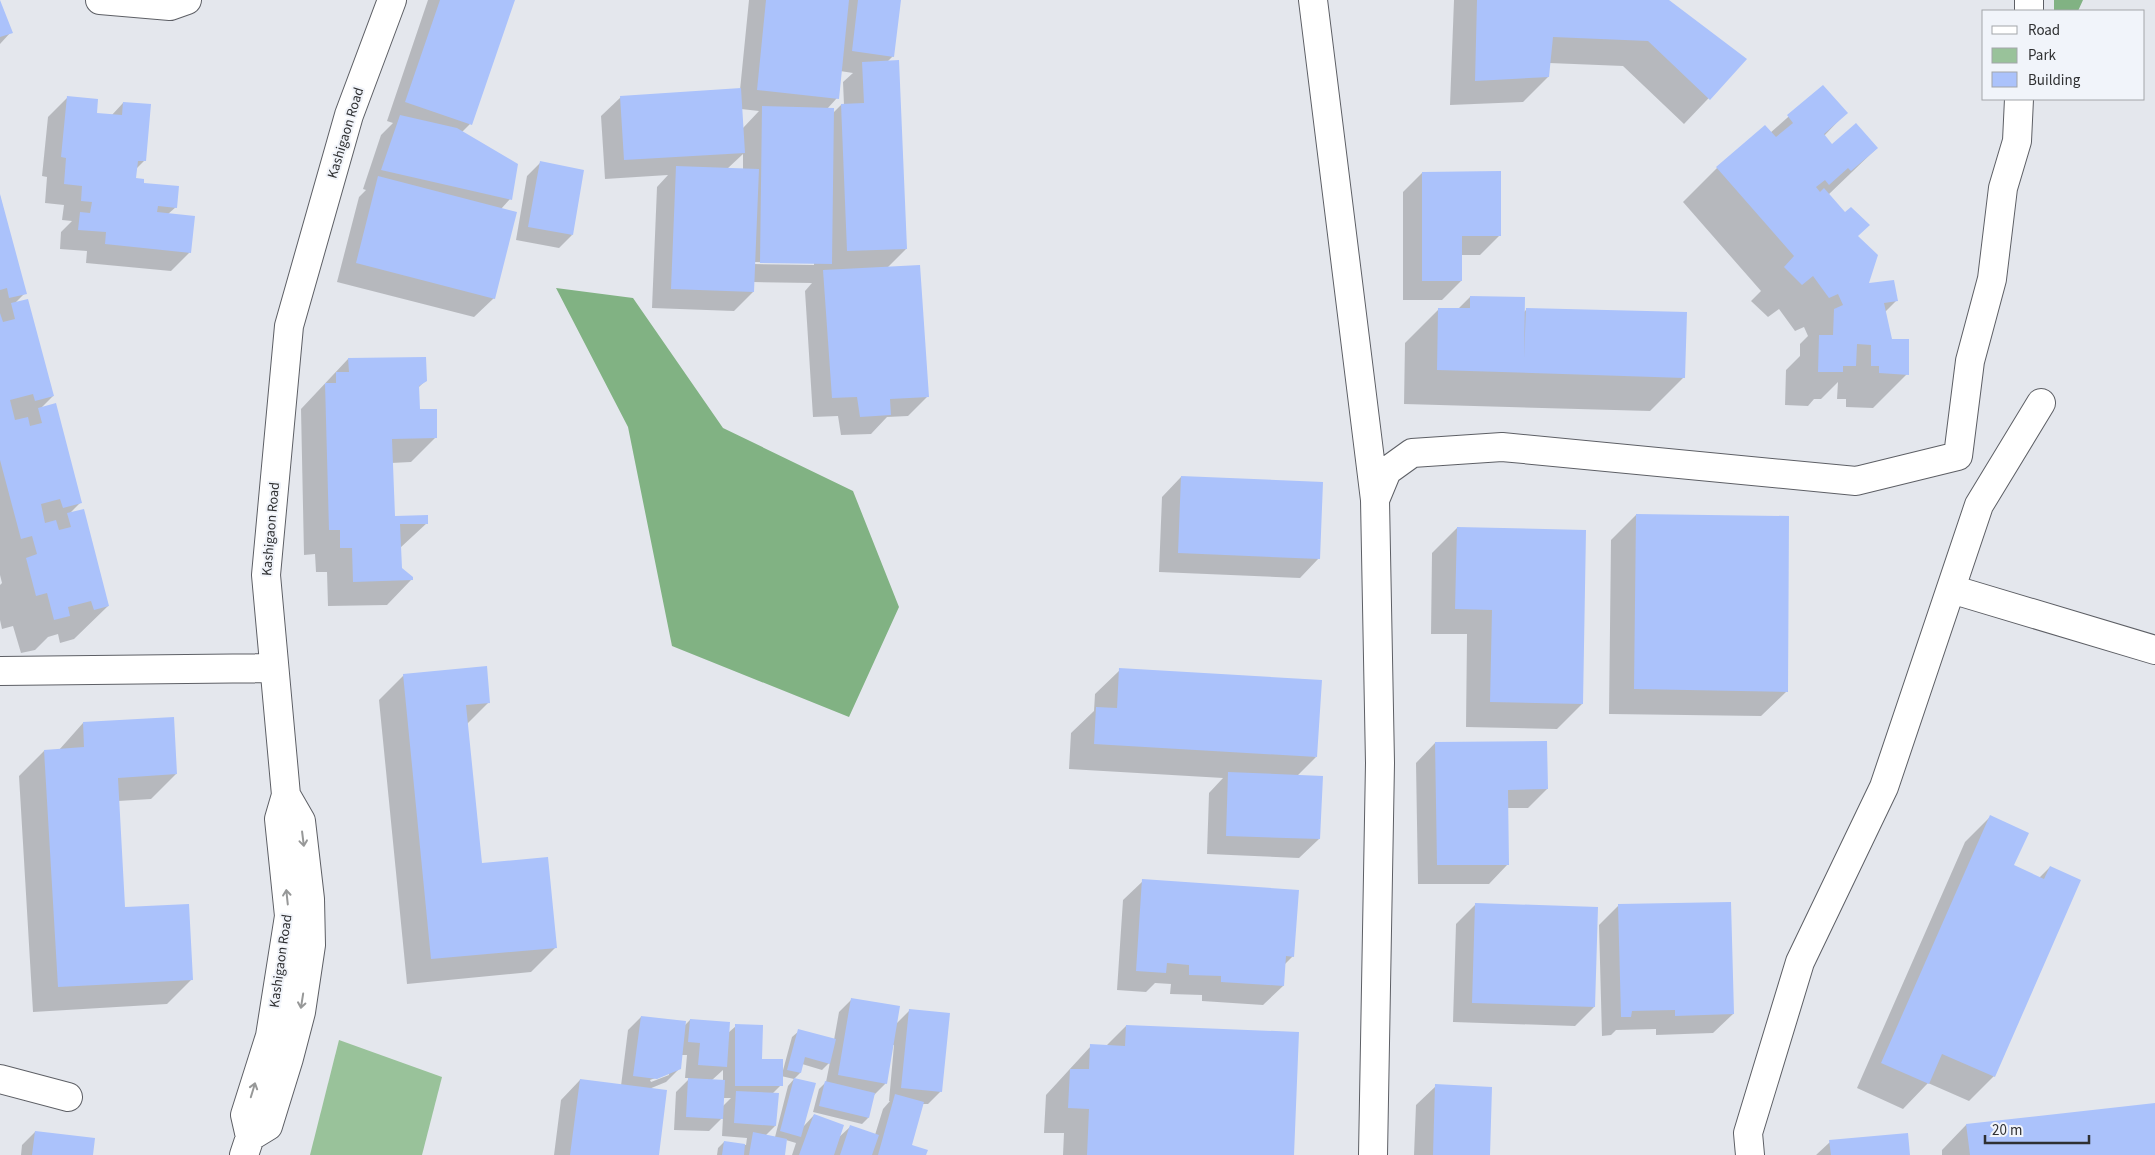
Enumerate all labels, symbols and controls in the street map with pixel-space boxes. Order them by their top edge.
legend [1982,10,2145,100]
text: Road [2028,20,2060,41]
text: Park [2028,45,2057,66]
text: Building [2028,70,2081,91]
street label: Kashigaon Road [323,85,369,181]
street label: Kashigaon Road [257,481,285,577]
one-way arrow [298,831,308,847]
one-way arrow [282,889,292,905]
street label: Kashigaon Road [265,913,297,1009]
one-way arrow [297,993,307,1009]
one-way arrow [248,1083,258,1099]
scale bar [1985,1112,2089,1144]
text: 20 m [1992,1120,2022,1141]

